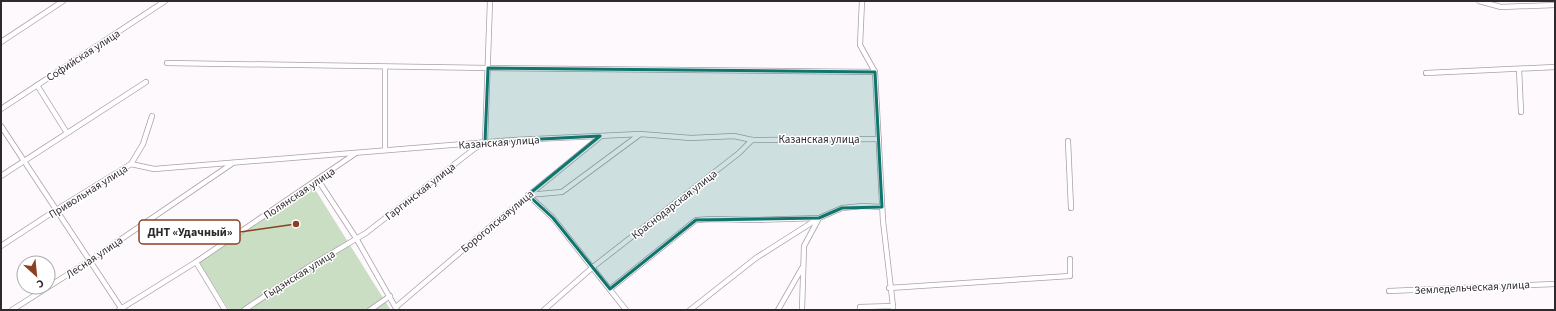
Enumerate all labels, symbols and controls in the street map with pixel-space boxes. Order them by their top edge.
street label: Софийская улица [43,26,123,85]
street label: Казанская улица [458,132,540,153]
street label: Казанская улица [778,132,860,147]
street label: Гаргинская улица [382,159,459,224]
street label: Привольная улица [46,161,131,222]
street label: Полянская улица [261,164,338,223]
street label: Краснодарская улица [628,166,720,243]
street label: Бороголскаяулица [458,186,537,256]
callout: ДНТ «Удачный» [139,220,240,244]
text: ДНТ «Удачный» [147,224,233,241]
street label: Лесная улица [63,233,126,282]
street label: Гыдэнская улица [261,246,338,302]
north arrow [16,255,56,295]
text: С [34,275,47,292]
street label: Земледельческая улица [1414,277,1530,298]

